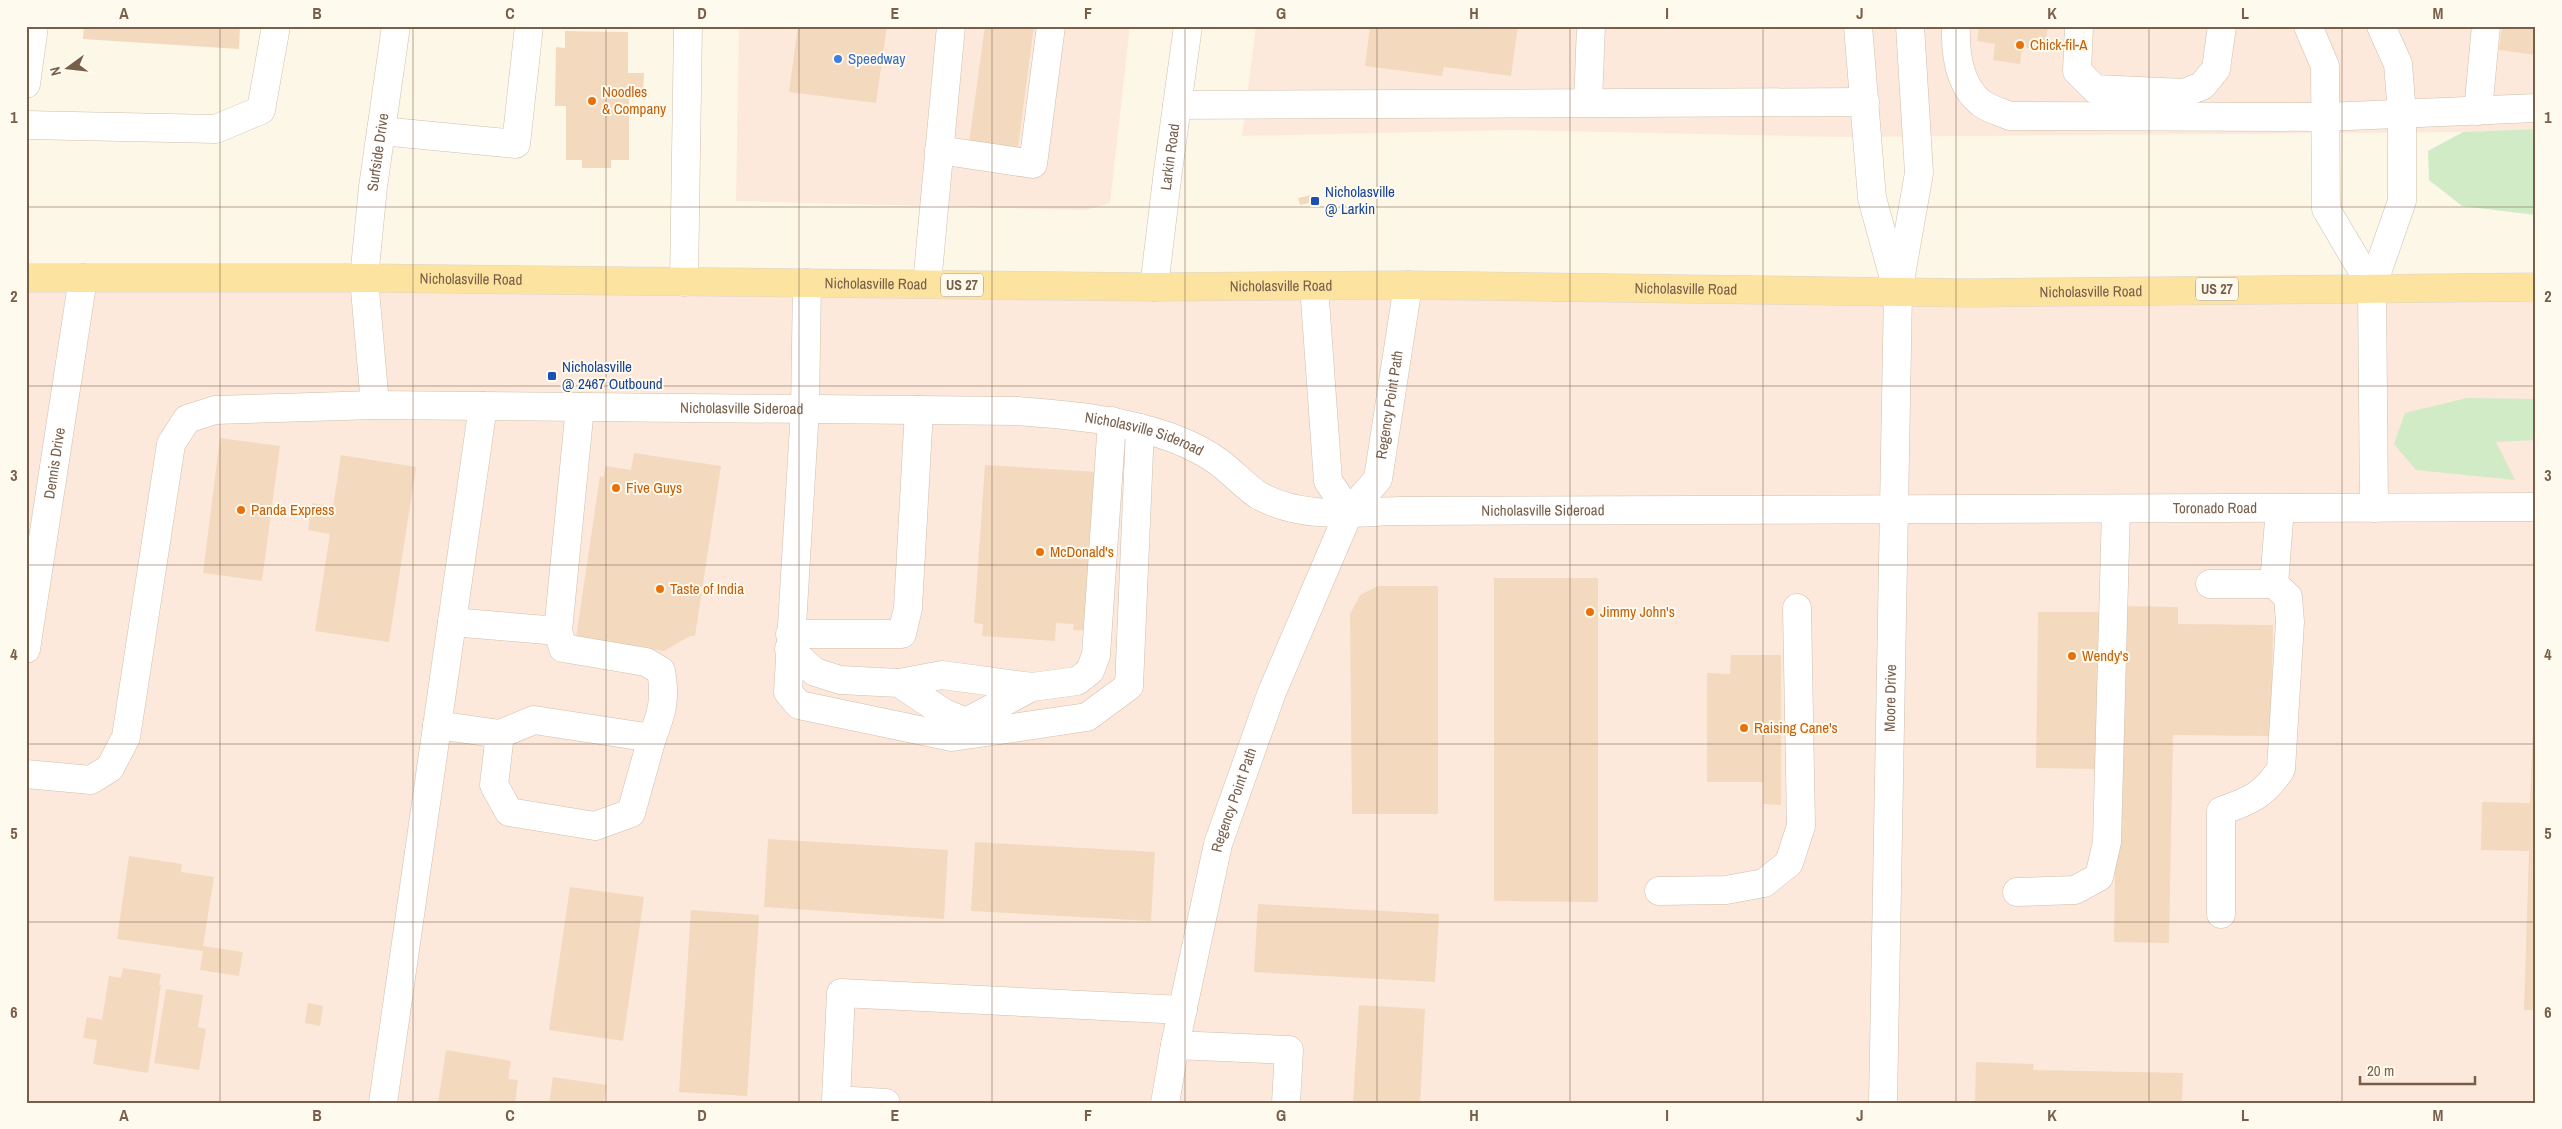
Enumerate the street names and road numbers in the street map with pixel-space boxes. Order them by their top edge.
street label: Surfside Drive [362,112,393,192]
street label: Larkin Road [1155,122,1184,191]
street label: Nicholasville Road [420,268,522,290]
street label: Nicholasville Road [825,272,927,294]
road number: US 27 [941,274,983,296]
street label: Nicholasville Road [1230,275,1332,296]
street label: Nicholasville Road [1634,277,1737,300]
road number: US 27 [2196,278,2238,300]
street label: Nicholasville Road [2039,280,2142,302]
street label: Regency Point Path [1370,349,1408,460]
street label: Nicholasville Sideroad [680,397,803,419]
street label: Nicholasville Sideroad [1083,407,1208,461]
street label: Dennis Drive [38,426,70,500]
street label: Toronado Road [2173,497,2257,518]
street label: Nicholasville Sideroad [1481,499,1605,521]
street label: Moore Drive [1879,664,1901,732]
street label: Regency Point Path [1206,745,1261,854]

